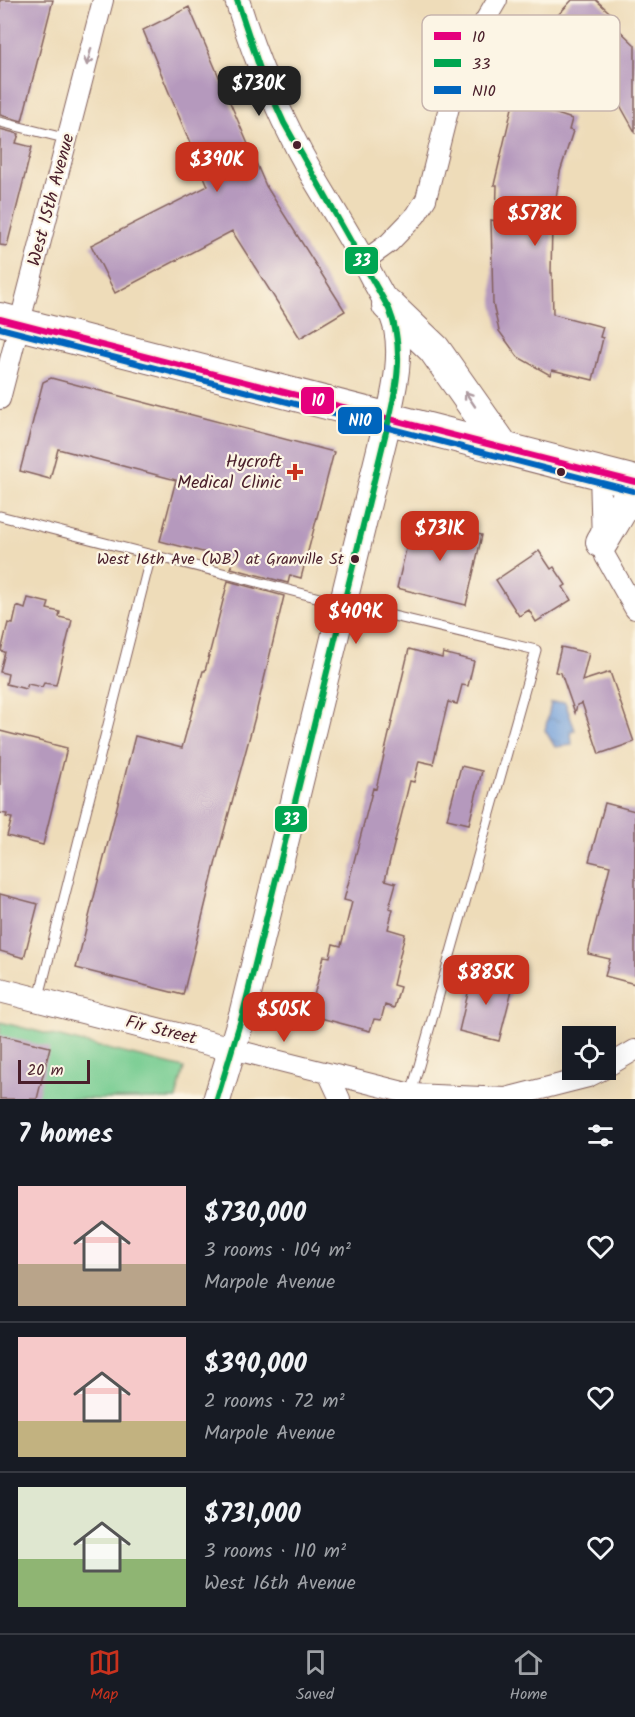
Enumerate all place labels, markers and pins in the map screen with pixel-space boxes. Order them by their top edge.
pin: $730K [217,66,301,117]
unlabelled marker [291,139,303,151]
pin: $390K [175,142,259,193]
pin: $578K [493,196,577,247]
place label: Hycroft Medical Clinic [177,448,283,498]
marker: Hycroft Medical Clinic [286,463,304,481]
unlabelled marker [555,466,567,478]
pin: $731K [398,511,482,562]
place label: West 16th Ave (WB) at Granville St [97,547,345,572]
marker: West 16th Ave (WB) at Granville St [349,553,361,565]
pin: $409K [314,594,398,645]
pin: $885K [444,955,528,1006]
pin: $505K [242,992,326,1043]

